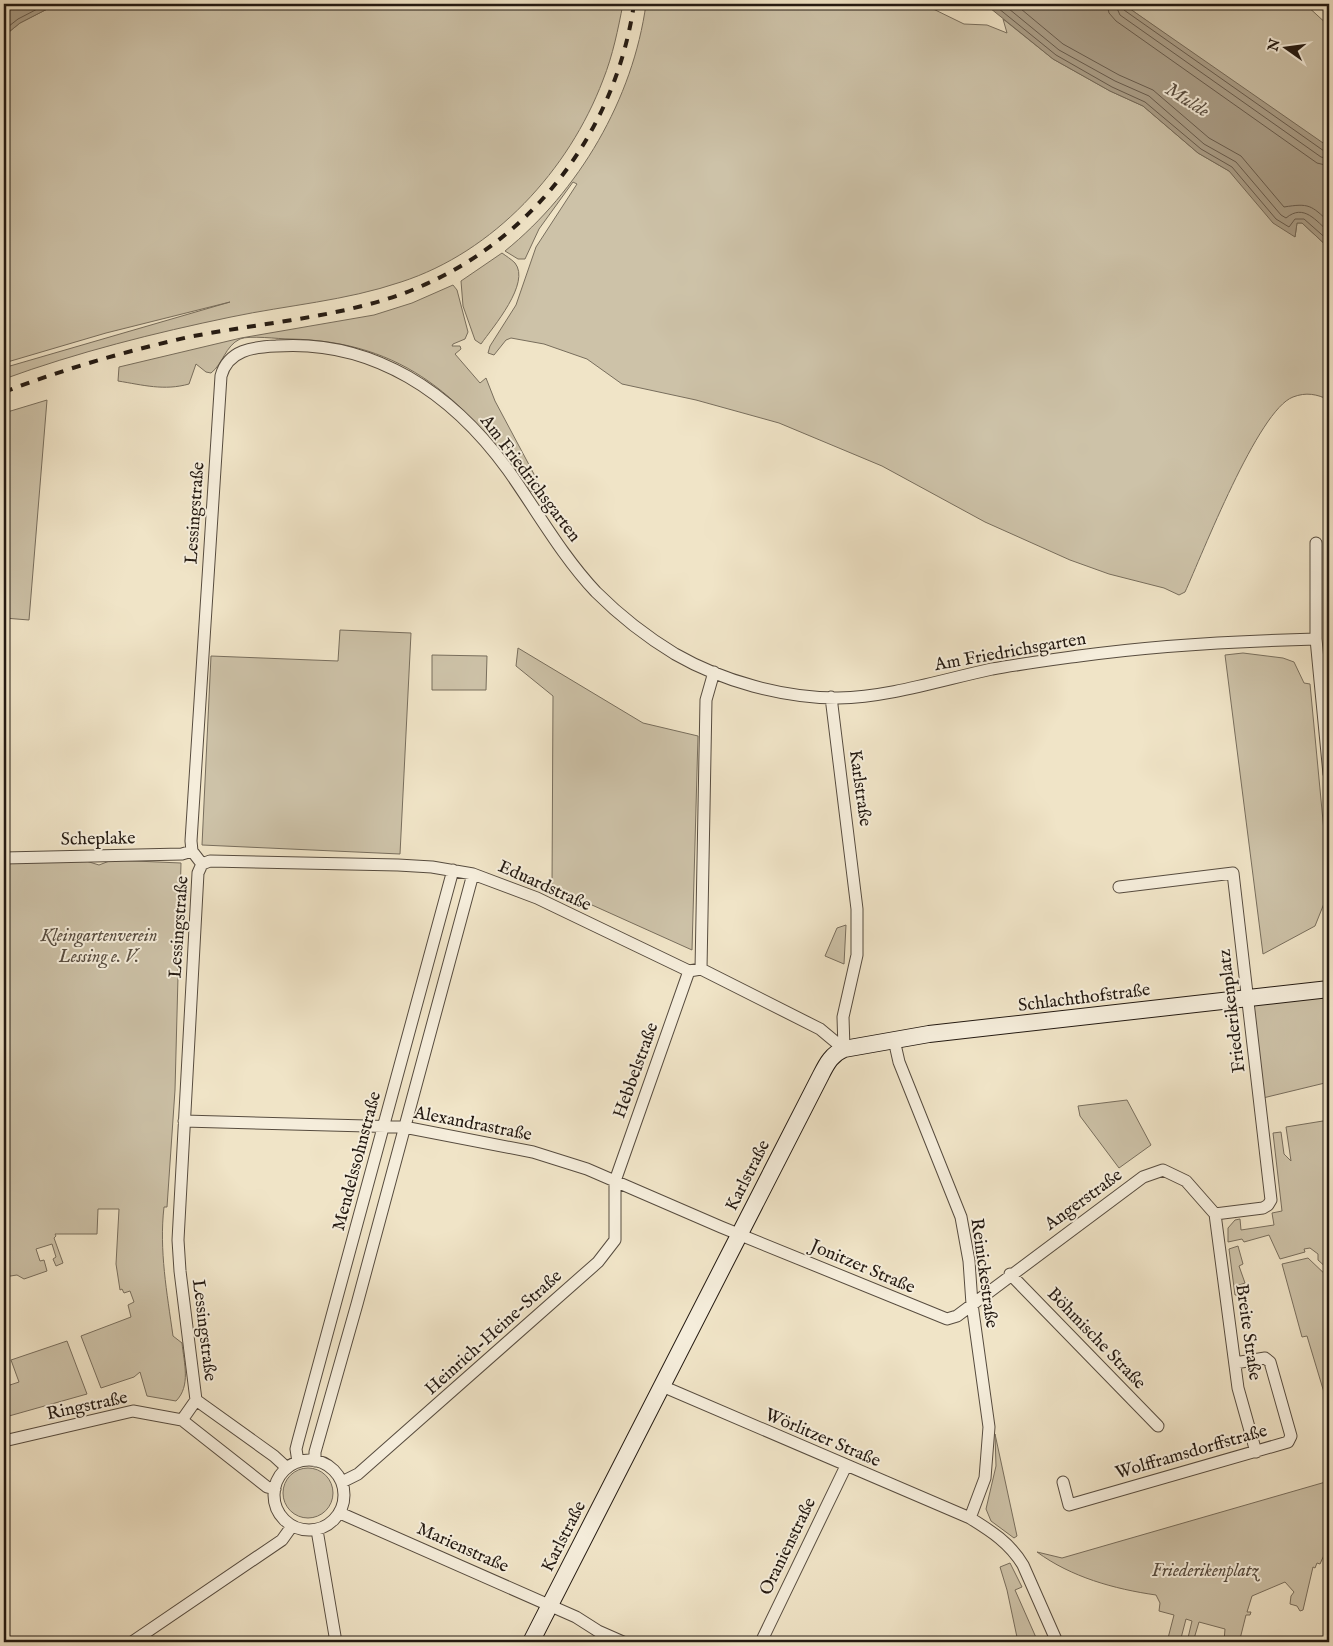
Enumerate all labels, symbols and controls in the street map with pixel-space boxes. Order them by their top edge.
north arrow [1260,22,1310,72]
text: N [1264,37,1285,54]
water label: Mulde [1160,78,1214,124]
street label: Am Friedrichsgarten [474,410,585,547]
street label: Lessingstraße [180,461,211,565]
street label: Am Friedrichsgarten [932,628,1088,677]
street label: Karlstraße [843,749,876,828]
street label: Scheplake [60,827,136,852]
street label: Eduardstraße [494,856,595,917]
street label: Lessingstraße [164,875,195,979]
park label: Kleingartenverein Lessing e. V. [40,925,157,969]
street label: Friederikenplatz [1213,948,1251,1074]
street label: Schlachthofstraße [1017,979,1151,1018]
street label: Hebbelstraße [608,1019,664,1122]
street label: Mendelssohnstraße [328,1089,387,1234]
street label: Alexandrastraße [411,1102,534,1147]
street label: Karlstraße [721,1136,776,1215]
street label: Angerstraße [1040,1164,1127,1237]
street label: Reinickestraße [964,1217,1003,1330]
street label: Jonitzer Straße [805,1234,918,1300]
street label: Heinrich-Heine-Straße [421,1265,567,1401]
street label: Lessingstraße [186,1278,221,1382]
street label: Breite Straße [1229,1282,1266,1382]
street label: Böhmische Straße [1041,1283,1150,1395]
street label: Ringstraße [45,1387,130,1426]
street label: Wörlitzer Straße [761,1404,884,1473]
street label: Wolfframsdorffstraße [1113,1420,1270,1485]
street label: Oranienstraße [755,1494,822,1599]
street label: Karlstraße [537,1497,592,1576]
street label: Marienstraße [413,1518,512,1579]
park label: Friederikenplatz [1152,1560,1261,1583]

